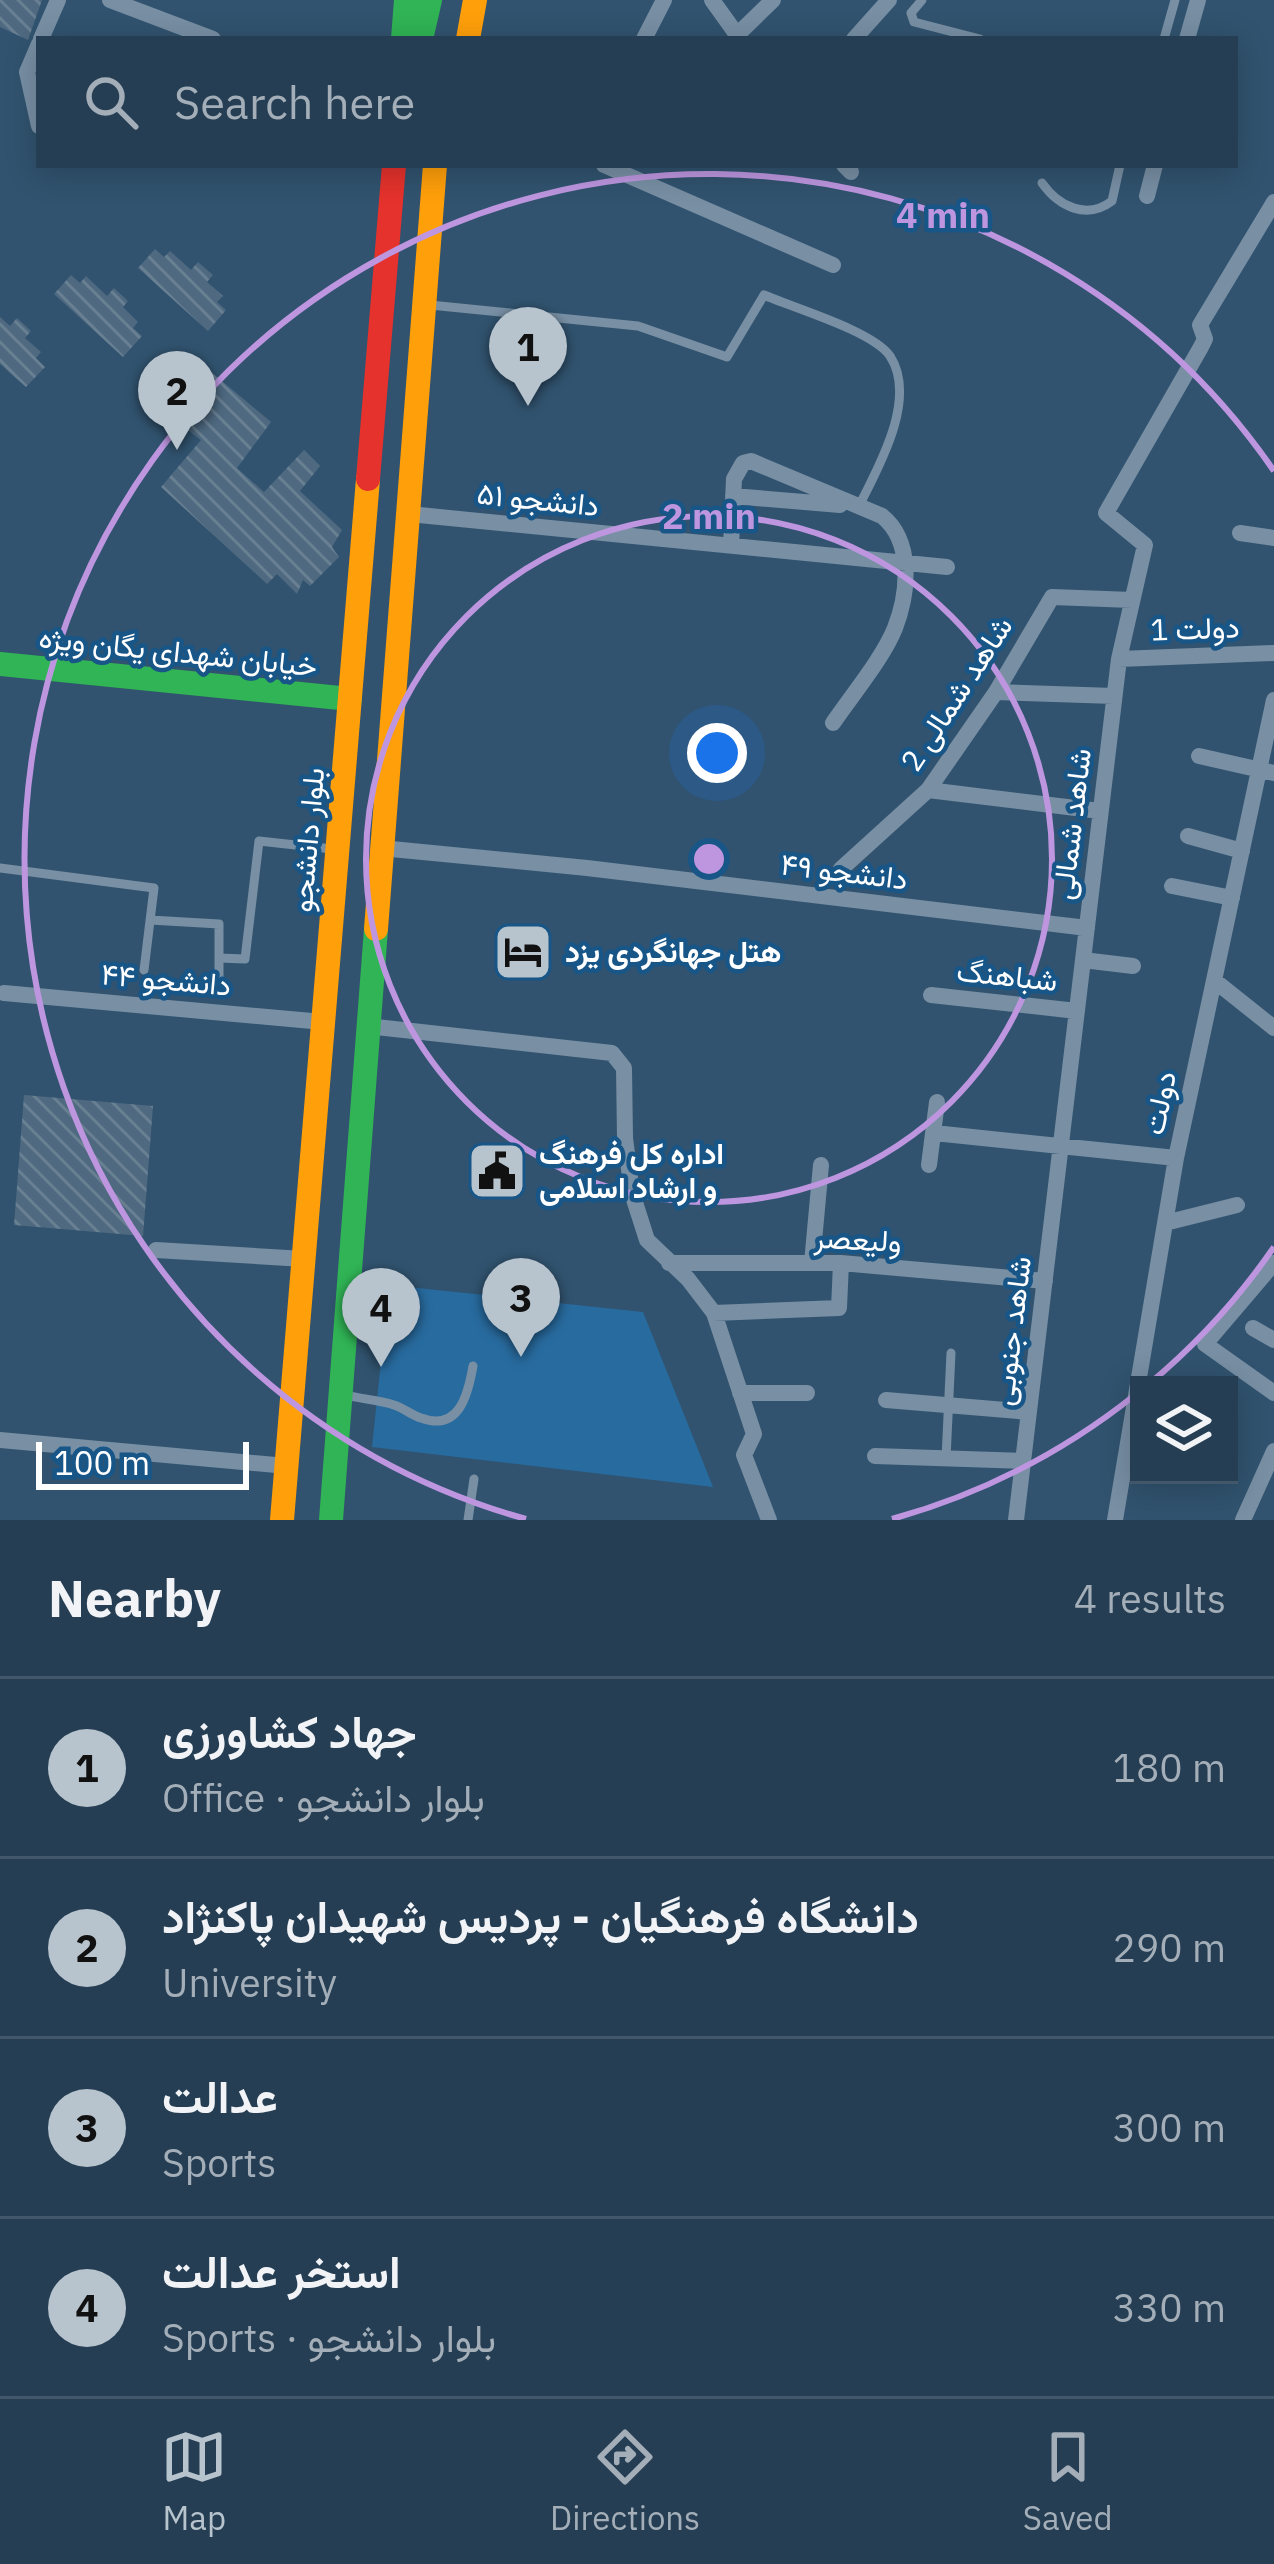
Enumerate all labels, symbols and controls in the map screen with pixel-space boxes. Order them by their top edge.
search box [36,36,1238,168]
icon: search [78,69,144,135]
text: Search here [174,73,415,131]
text: 4 min [896,191,990,238]
pin: 1 [489,307,567,406]
pin: 2 [138,351,216,450]
street label: دانشجو ۵۱ [475,473,601,524]
text: 2 min [662,492,756,539]
street label: دولت 1 [1150,606,1240,649]
street label: شاهد شمالی 2 [891,608,1020,778]
street label: خیابان شهدای یگان ویژه [37,616,319,685]
your location [687,723,747,783]
street label: شاهد شمالی [1042,746,1099,902]
street label: بلوار دانشجو [281,766,332,914]
centre of rings [688,838,730,880]
street label: دانشجو ۴۹ [778,843,910,898]
hotel icon: هتل جهانگردی یزد [492,921,554,983]
place label: هتل جهانگردی یزد [565,931,781,970]
street label: شباهنگ [955,950,1059,999]
street label: دانشجو ۴۴ [99,953,233,1004]
street label: دولت [1133,1067,1184,1138]
place label: اداره کل فرهنگ و ارشاد اسلامی [539,1133,724,1206]
public building icon: اداره کل فرهنگ و ارشاد اسلامی [466,1140,528,1202]
street label: ولیعصر [812,1217,903,1260]
street label: شاهد جنوبی [982,1254,1039,1408]
pin: 3 [482,1258,560,1357]
pin: 4 [342,1268,420,1367]
map controls [1130,1376,1238,1484]
button: layers [1130,1376,1238,1484]
scale bar [36,1436,249,1489]
text: 100 m [54,1441,150,1484]
text: Nearby [48,1565,221,1631]
text: 4 results [1074,1573,1226,1624]
text: جهاد کشاورزی [162,1702,417,1760]
text: 1 [75,1742,99,1793]
text: 180 m [1113,1742,1226,1793]
text: Office · بلوار دانشجو [162,1772,485,1823]
text: دانشگاه فرهنگیان - پردیس شهیدان پاکنژاد [162,1887,919,1945]
text: 2 [75,1922,99,1973]
text: 290 m [1113,1922,1226,1973]
text: University [162,1957,337,2008]
text: عدالت [162,2067,278,2125]
text: 3 [75,2102,99,2153]
text: 300 m [1113,2102,1226,2153]
text: Sports [162,2137,276,2188]
text: استخر عدالت [162,2242,401,2300]
text: 4 [75,2282,99,2333]
text: 330 m [1113,2282,1226,2333]
text: Sports · بلوار دانشجو [162,2312,496,2363]
tab: Map [161,2424,227,2539]
tab: Directions [550,2424,700,2539]
tab: Saved [1023,2424,1113,2539]

